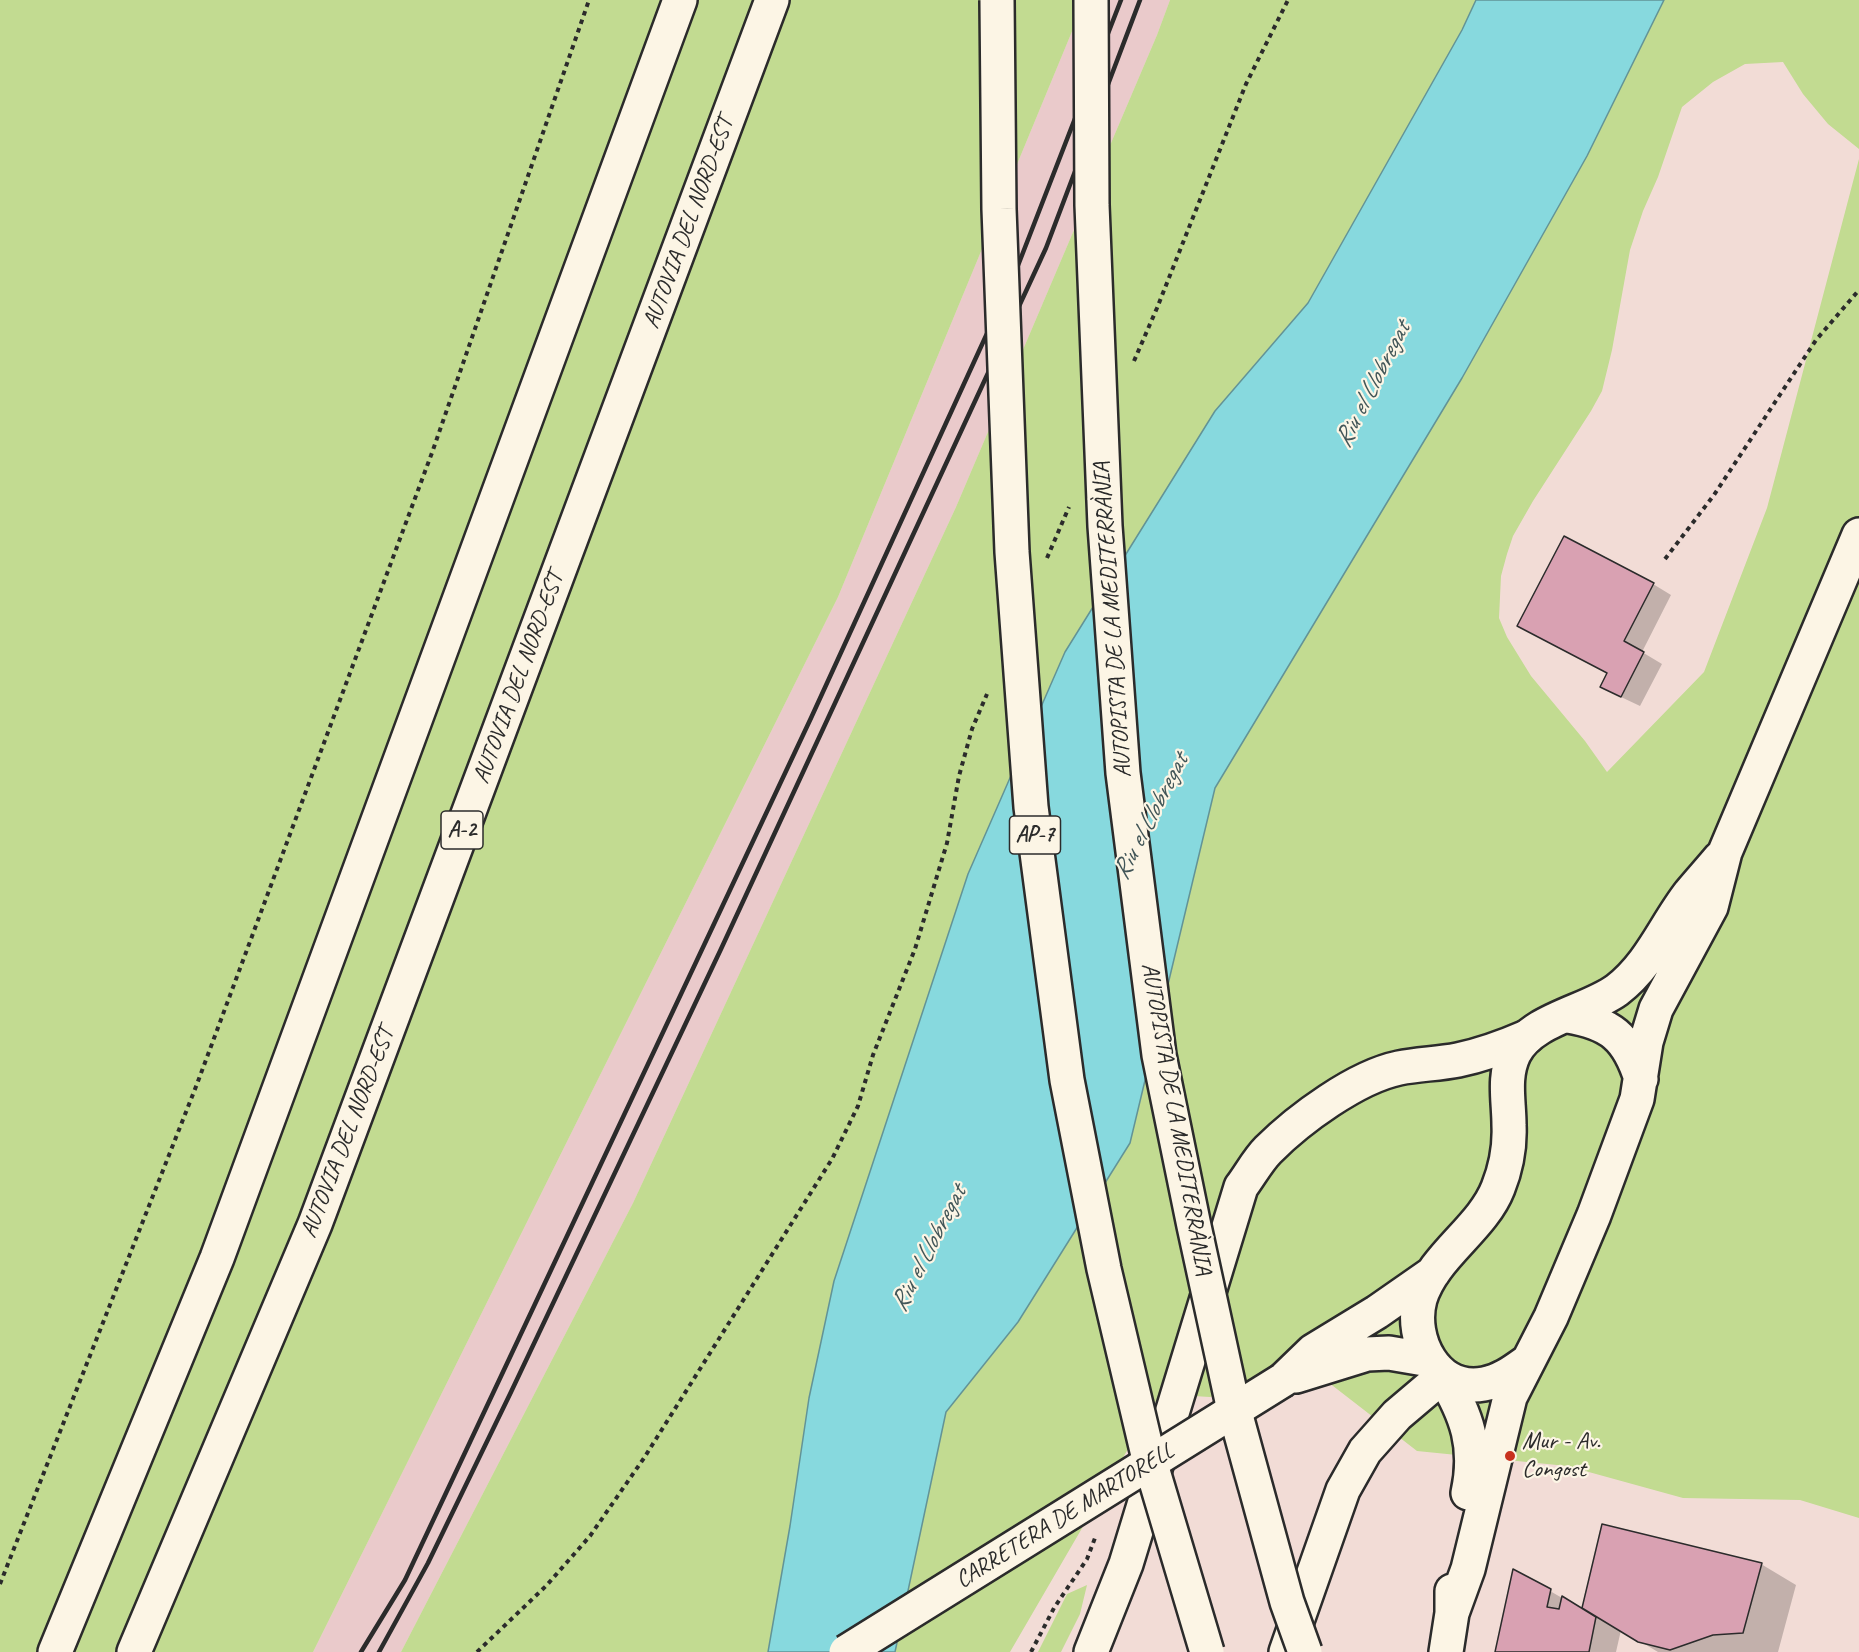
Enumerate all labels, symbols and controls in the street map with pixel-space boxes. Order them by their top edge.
street label: AUTOVIA DEL NORD-EST [637,114,741,332]
water label: Riu el Llobregat [1328,317,1418,453]
street label: AUTOPISTA DE LA MEDITERRÀNIA [1088,461,1138,779]
street label: AUTOVIA DEL NORD-EST [467,569,571,787]
water label: Riu el Llobregat [1106,749,1196,885]
road number: A-2 [441,811,483,849]
road number: AP-7 [1010,816,1060,854]
street label: AUTOPISTA DE LA MEDITERRÀNIA [1134,961,1218,1277]
street label: AUTOVIA DEL NORD-EST [295,1024,401,1242]
water label: Riu el Llobregat [884,1181,974,1317]
place label: Mur - Av. Congost [1522,1428,1601,1484]
street label: CARRETERA DE MARTORELL [950,1437,1180,1595]
marker: Mur - Av. Congost [1503,1449,1517,1463]

